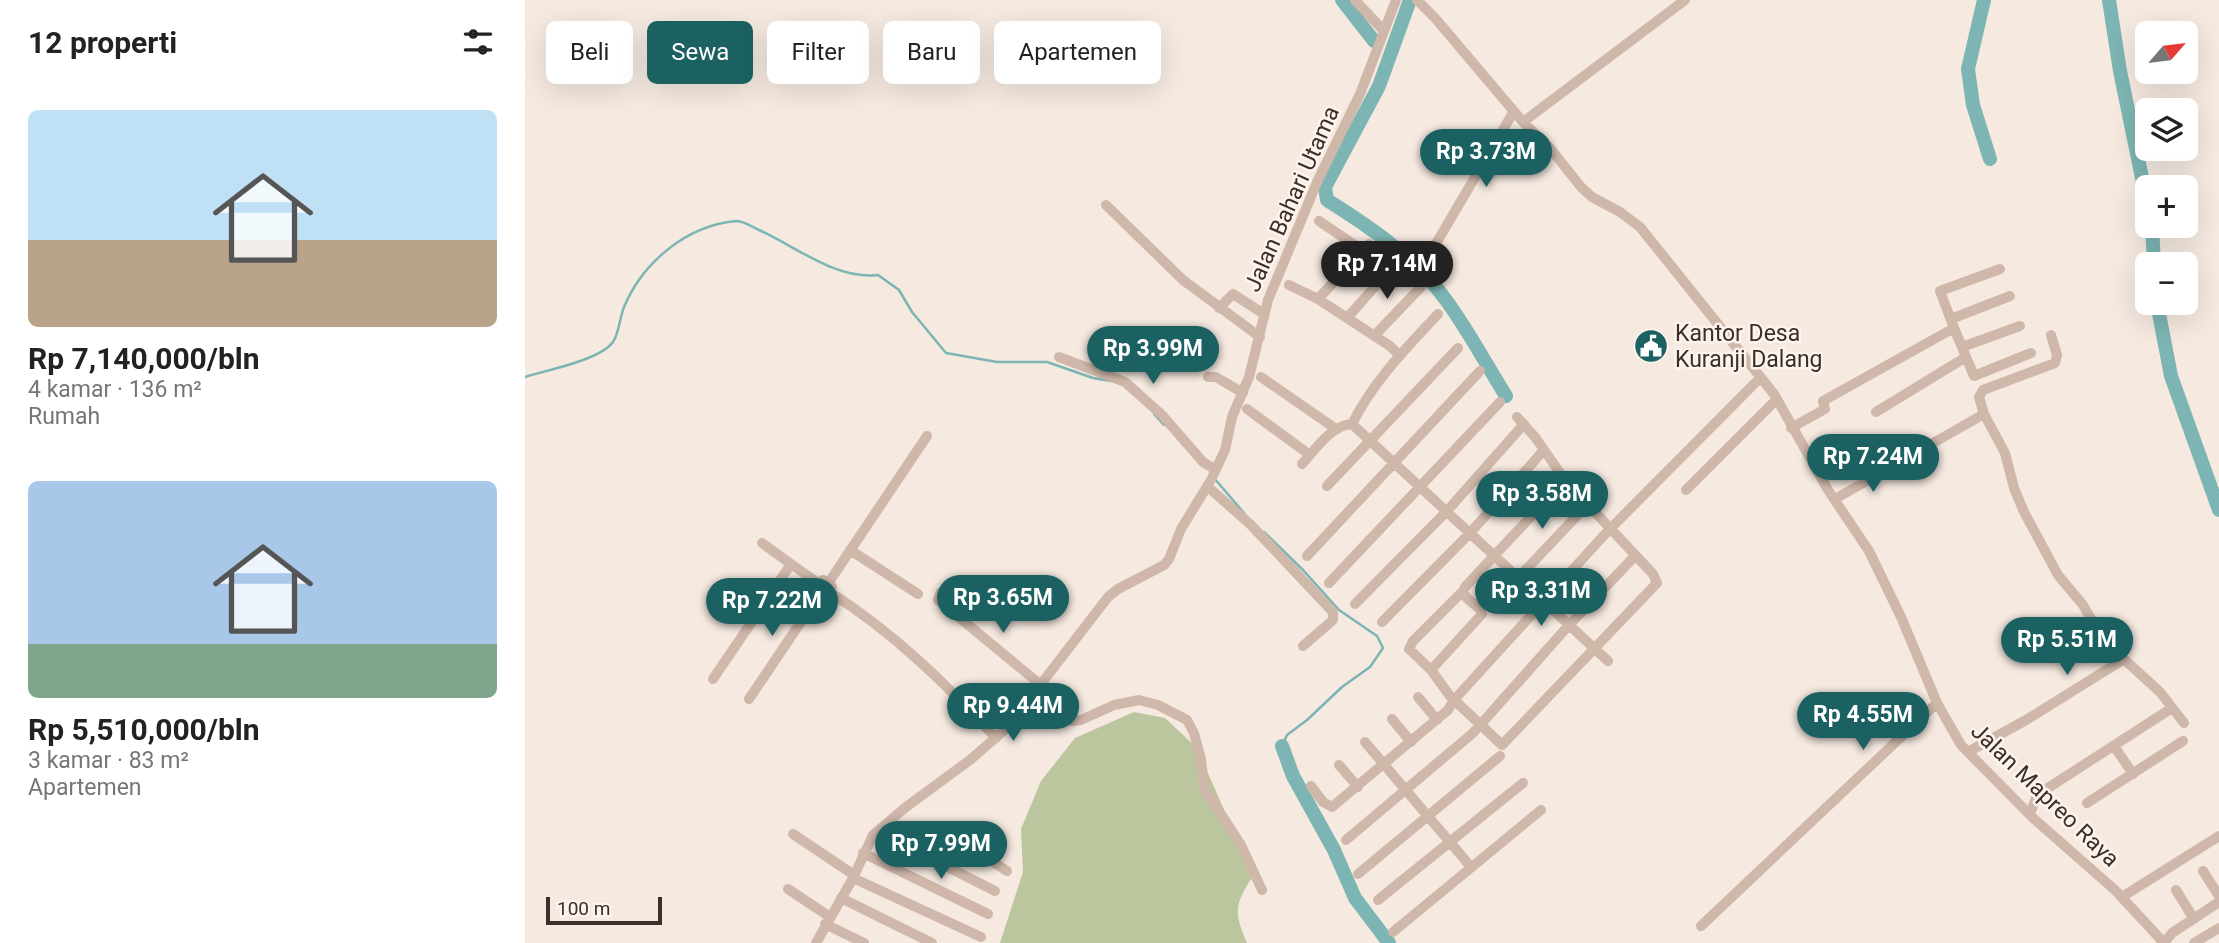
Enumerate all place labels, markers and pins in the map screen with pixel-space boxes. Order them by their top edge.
pin: Rp 3.73M [1414,130,1558,189]
pin: Rp 7.14M [1315,242,1459,301]
place label: Kantor Desa Kuranji Dalang [1675,320,1823,373]
pin: Rp 3.99M [1081,326,1225,386]
public building icon: Kantor Desa Kuranji Dalang [1632,327,1670,365]
pin: Rp 7.24M [1801,434,1945,494]
pin: Rp 3.58M [1470,472,1614,531]
pin: Rp 3.31M [1469,568,1613,628]
pin: Rp 3.65M [931,576,1075,635]
pin: Rp 7.22M [700,578,844,638]
pin: Rp 5.51M [1995,618,2139,677]
pin: Rp 9.44M [941,684,1085,743]
pin: Rp 4.55M [1791,692,1935,752]
pin: Rp 7.99M [869,822,1013,881]

